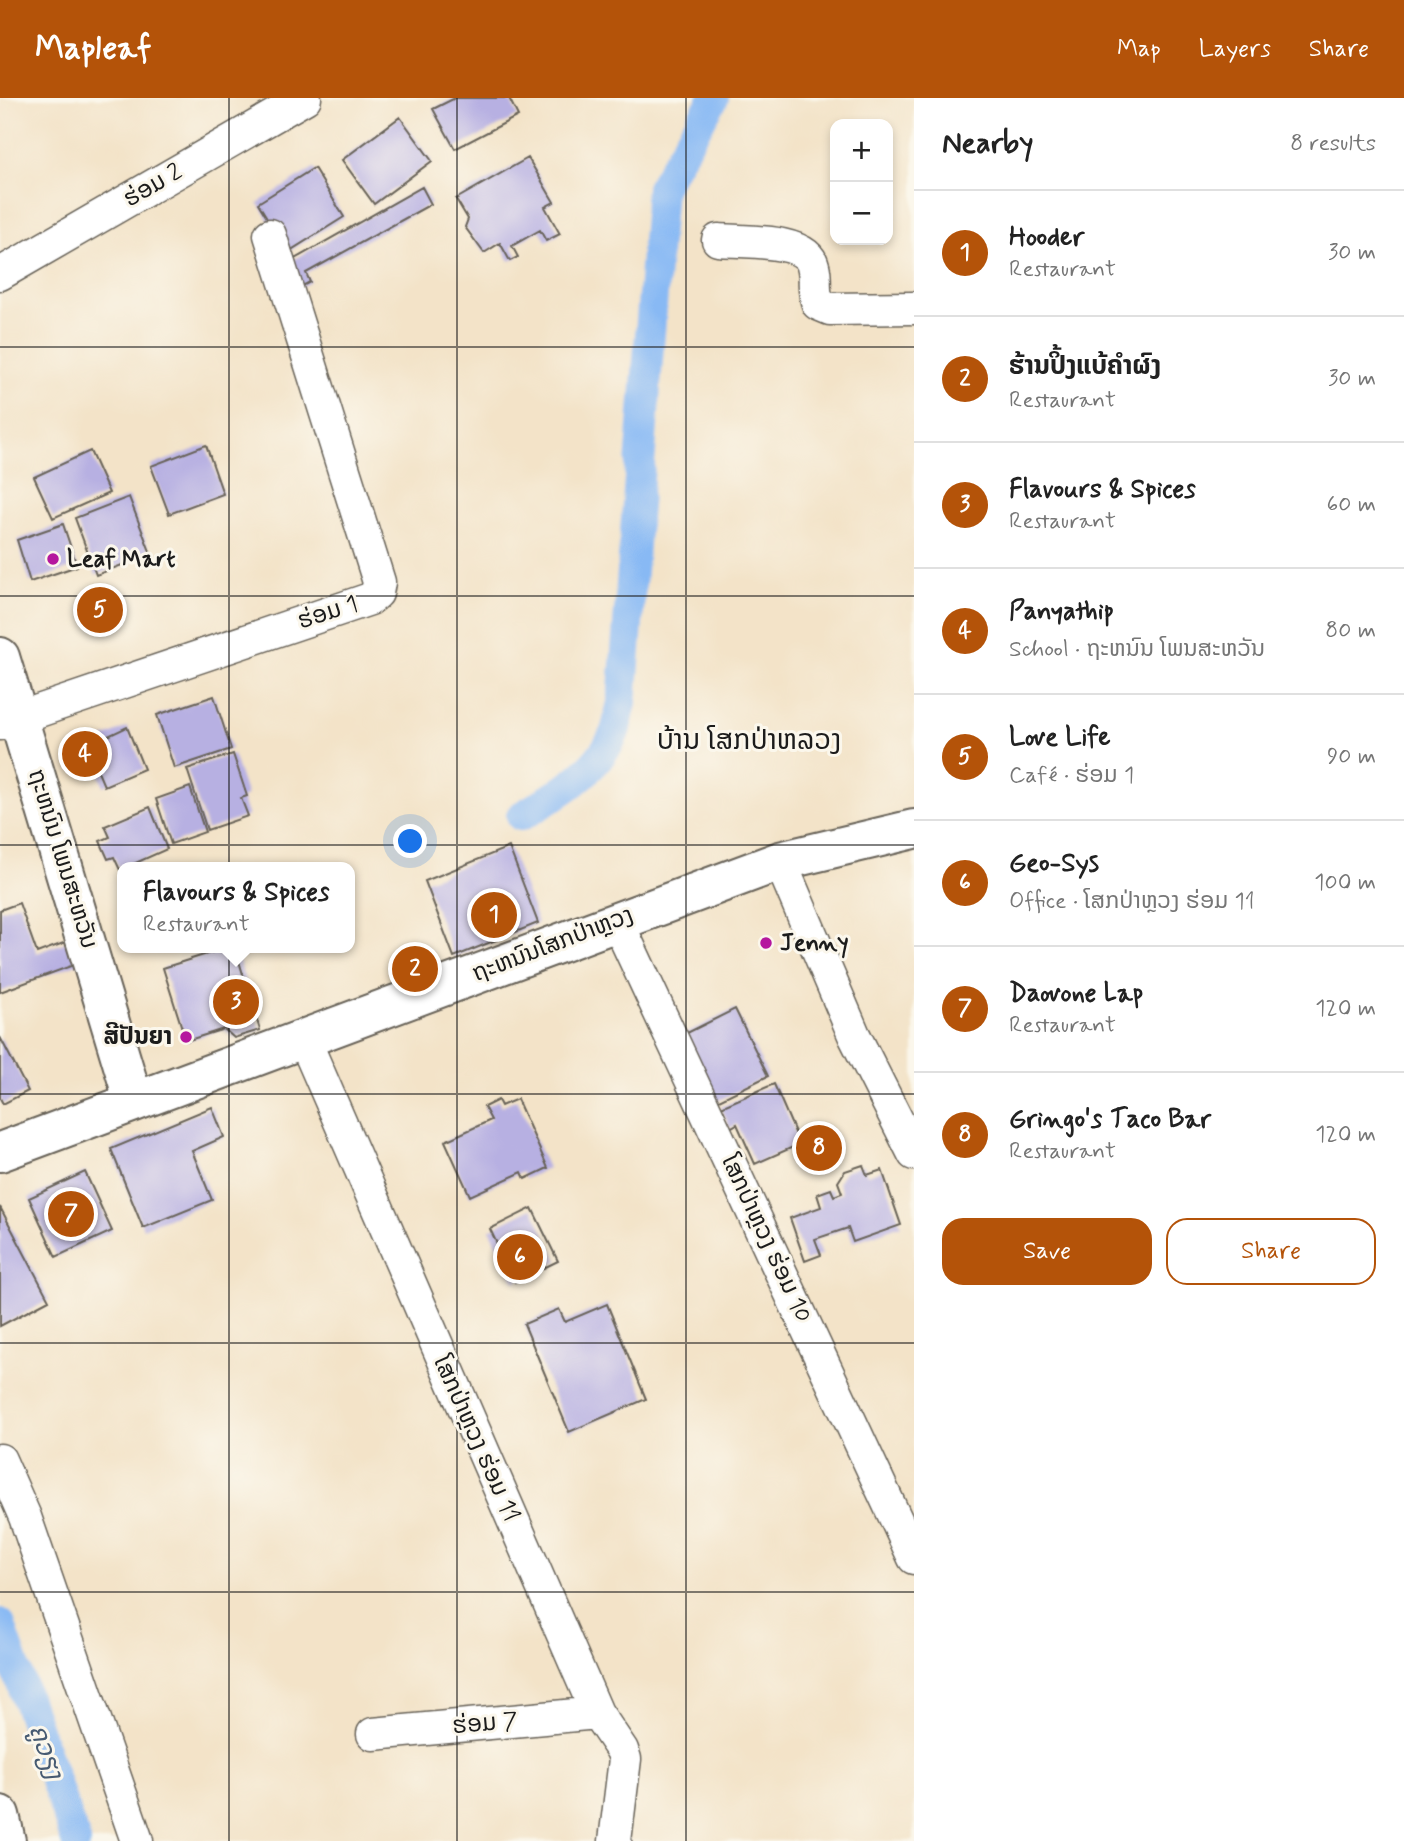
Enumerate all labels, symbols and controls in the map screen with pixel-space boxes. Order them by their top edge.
text: Mapleaf [35,27,151,71]
text: Map [1117,34,1161,65]
text: Layers [1199,34,1271,65]
text: Share [1309,34,1369,65]
map controls [830,119,893,245]
button: + [830,119,893,182]
text: Nearby [942,124,1033,163]
text: 8 results [1290,129,1376,159]
street label: ຮ່ອມ 2 [118,157,188,215]
button: − [830,182,893,245]
text: Hooder [1009,221,1084,255]
text: 1 [960,238,970,268]
text: 30 m [1328,238,1376,268]
text: Restaurant [1009,255,1116,285]
text: ຮ້ານປິ້ງແບ້ຄຳຜົງ [1009,350,1161,384]
text: 2 [959,364,971,394]
text: 30 m [1328,364,1376,394]
text: Restaurant [1009,386,1116,416]
text: Flavours & Spices [1009,473,1196,507]
text: 3 [960,490,970,520]
text: 60 m [1327,490,1376,520]
text: Restaurant [1009,507,1116,537]
place label: Leaf Mart [67,544,175,575]
marker: Leaf Mart [45,551,61,567]
pin: 5 [77,584,123,636]
street label: ຮ່ອມ 1 [294,589,362,637]
text: Panyathip [1009,595,1114,629]
text: 4 [958,616,972,646]
text: 80 m [1325,616,1376,646]
text: School · ຖະຫນົນ ໂພນສະຫວັນ [1009,635,1265,665]
text: Love Life [1009,721,1110,755]
district label: ບ້ານ ໂສກປ່າຫລວງ [657,723,841,760]
pin: 4 [62,728,108,780]
text: 5 [958,742,972,772]
text: 90 m [1327,742,1376,772]
text: Café · ຮ່ອມ 1 [1009,761,1134,791]
street label: ຖະຫນົນ ໂພນສະຫວັນ [20,765,104,953]
your location [393,824,427,858]
text: Geo-Sys [1009,847,1099,881]
popup [117,862,355,953]
text: 6 [959,868,971,898]
text: 100 m [1314,868,1376,898]
text: Flavours & Spices [143,876,329,910]
text: Office · ໂສກປ່າຫຼວງ ຮ່ອມ 11 [1009,887,1255,917]
pin: 1 [471,889,517,941]
street label: ຖະຫນົນໂສກປ່າຫຼວງ [468,900,638,990]
text: Restaurant [143,910,250,940]
place label: Jenny [780,928,849,959]
marker: Jenny [758,935,774,951]
pin: 2 [392,943,438,995]
pin: 3 [213,976,259,1028]
text: Daovone Lap [1009,977,1143,1011]
text: 7 [958,994,972,1024]
text: 120 m [1315,994,1376,1024]
text: Restaurant [1009,1011,1116,1041]
place label: ສີປັນຍາ [104,1021,172,1053]
marker: ສີປັນຍາ [178,1029,194,1045]
text: Gringo's Taco Bar [1009,1103,1211,1137]
text: 8 [959,1120,971,1150]
text: 120 m [1315,1120,1376,1150]
pin: 8 [796,1122,842,1174]
text: Restaurant [1009,1137,1116,1167]
street label: ໂສກປ່າຫຼວງ ຮ່ອມ 10 [713,1149,818,1328]
pin: 7 [48,1188,94,1240]
button: Save [942,1218,1152,1285]
button: Share [1166,1218,1376,1285]
pin: 6 [497,1231,543,1283]
street label: ໂສກປ່າຫຼວງ ຮ່ອມ 11 [425,1350,526,1527]
street label: ຮ່ອມ 7 [451,1706,519,1742]
water label: ຄູວຽງ [20,1720,71,1785]

